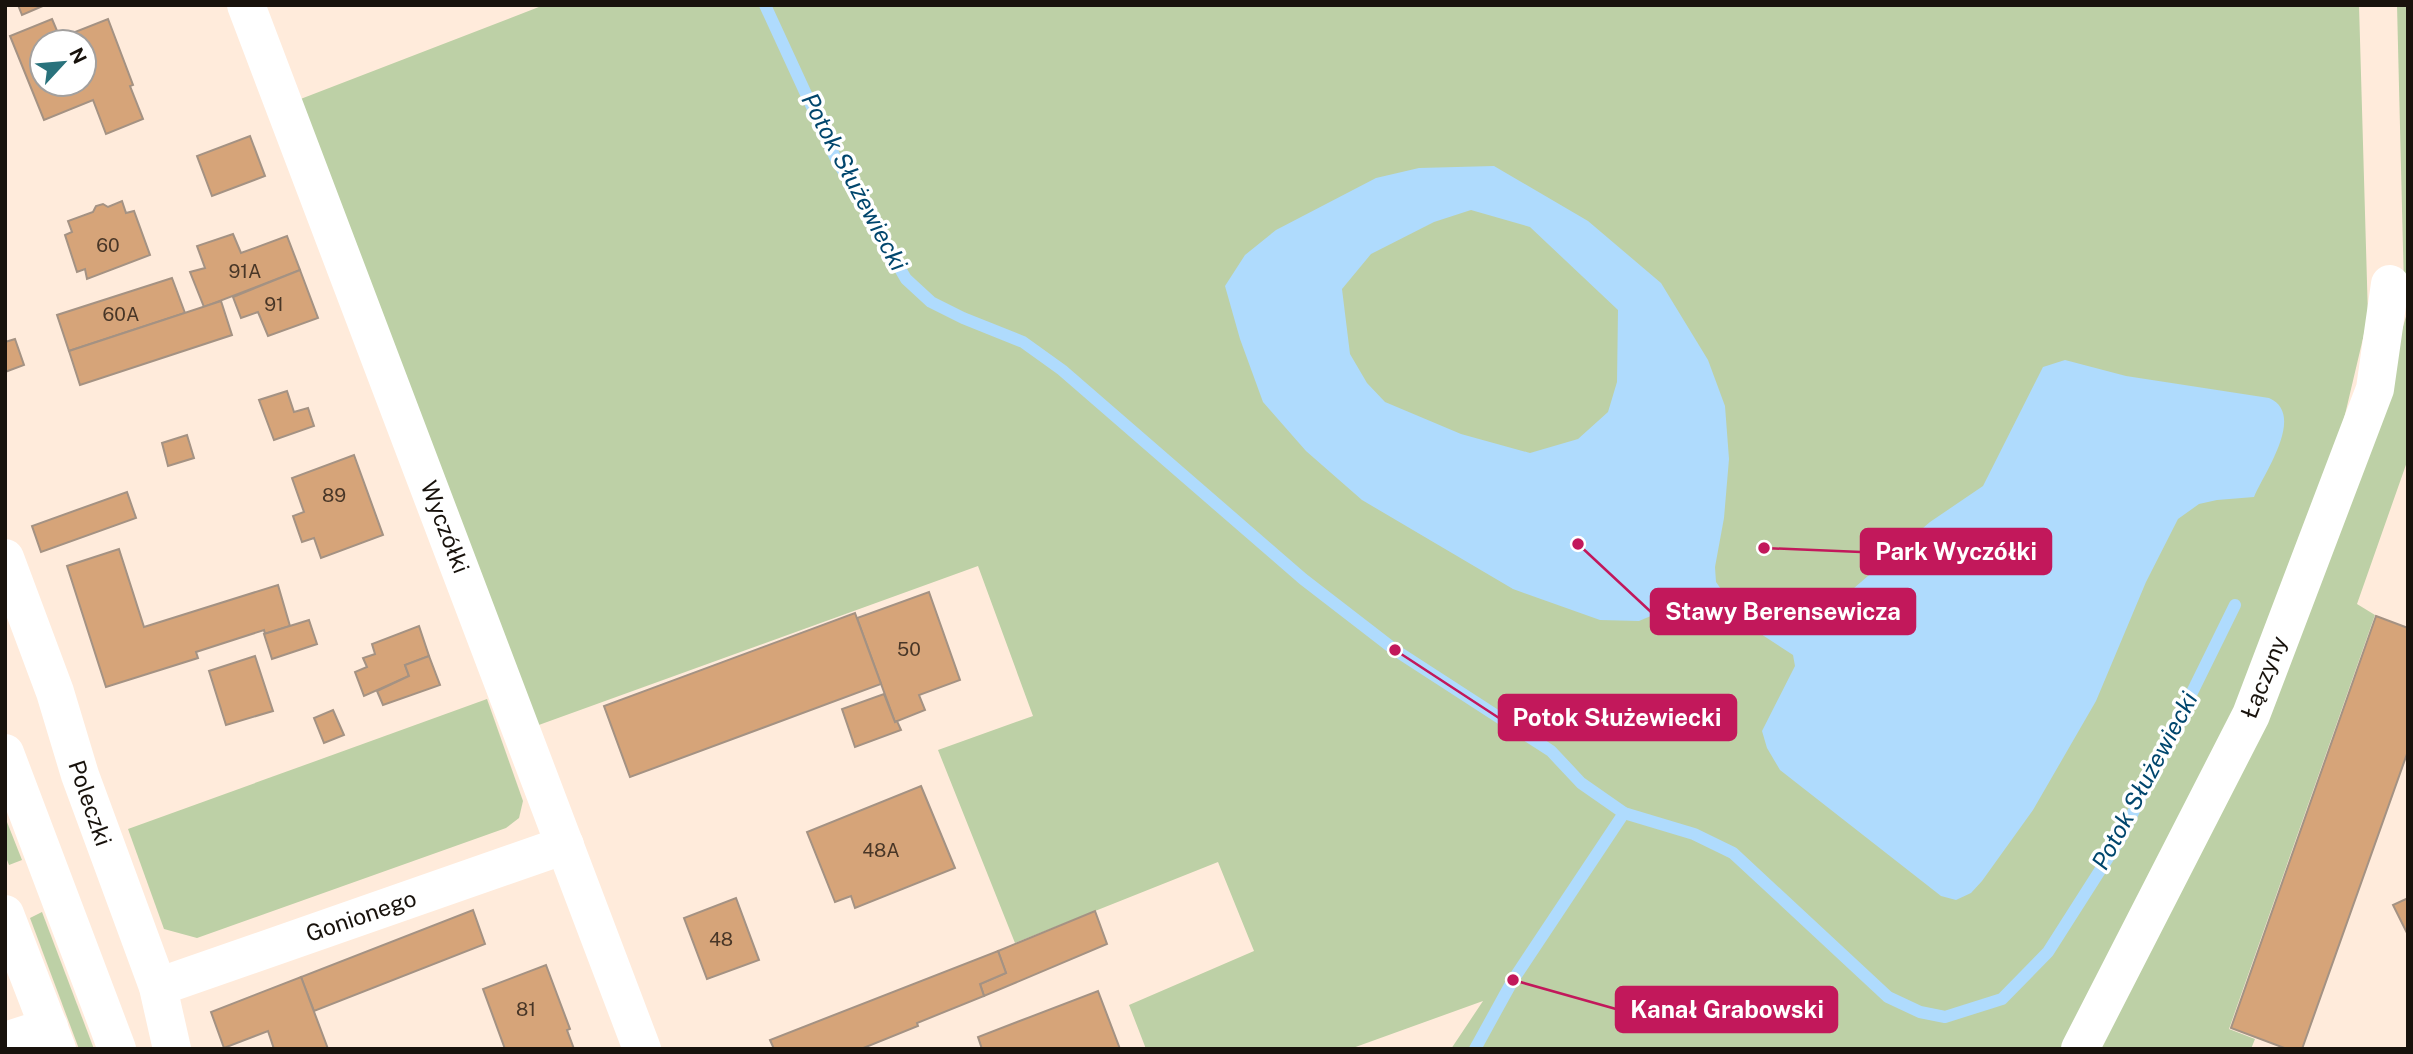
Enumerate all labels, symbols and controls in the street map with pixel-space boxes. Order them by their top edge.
north arrow [28,28,98,98]
text: N [65,44,91,67]
water label: Potok Służewiecki [796,88,914,275]
house number: 60 [96,234,120,256]
house number: 91A [228,260,262,282]
house number: 91 [264,293,284,315]
house number: 60A [103,303,139,325]
street label: Wyczółki [416,477,475,577]
house number: 89 [322,484,346,506]
callout: Park Wyczółki [1861,529,2051,574]
text: Park Wyczółki [1875,537,2037,565]
callout: Stawy Berensewicza [1651,589,1915,634]
text: Stawy Berensewicza [1665,597,1901,625]
street label: Łączyny [2235,632,2292,722]
house number: 50 [897,638,921,660]
water label: Potok Służewiecki [2085,687,2203,874]
callout: Potok Służewiecki [1499,695,1736,740]
text: Potok Służewiecki [1513,703,1721,731]
street label: Poleczki [63,756,118,849]
house number: 48A [862,839,900,861]
street label: Gonionego [302,884,420,947]
house number: 48 [709,928,733,950]
callout: Kanał Grabowski [1616,987,1837,1032]
text: Kanał Grabowski [1630,995,1824,1023]
house number: 81 [516,998,536,1020]

